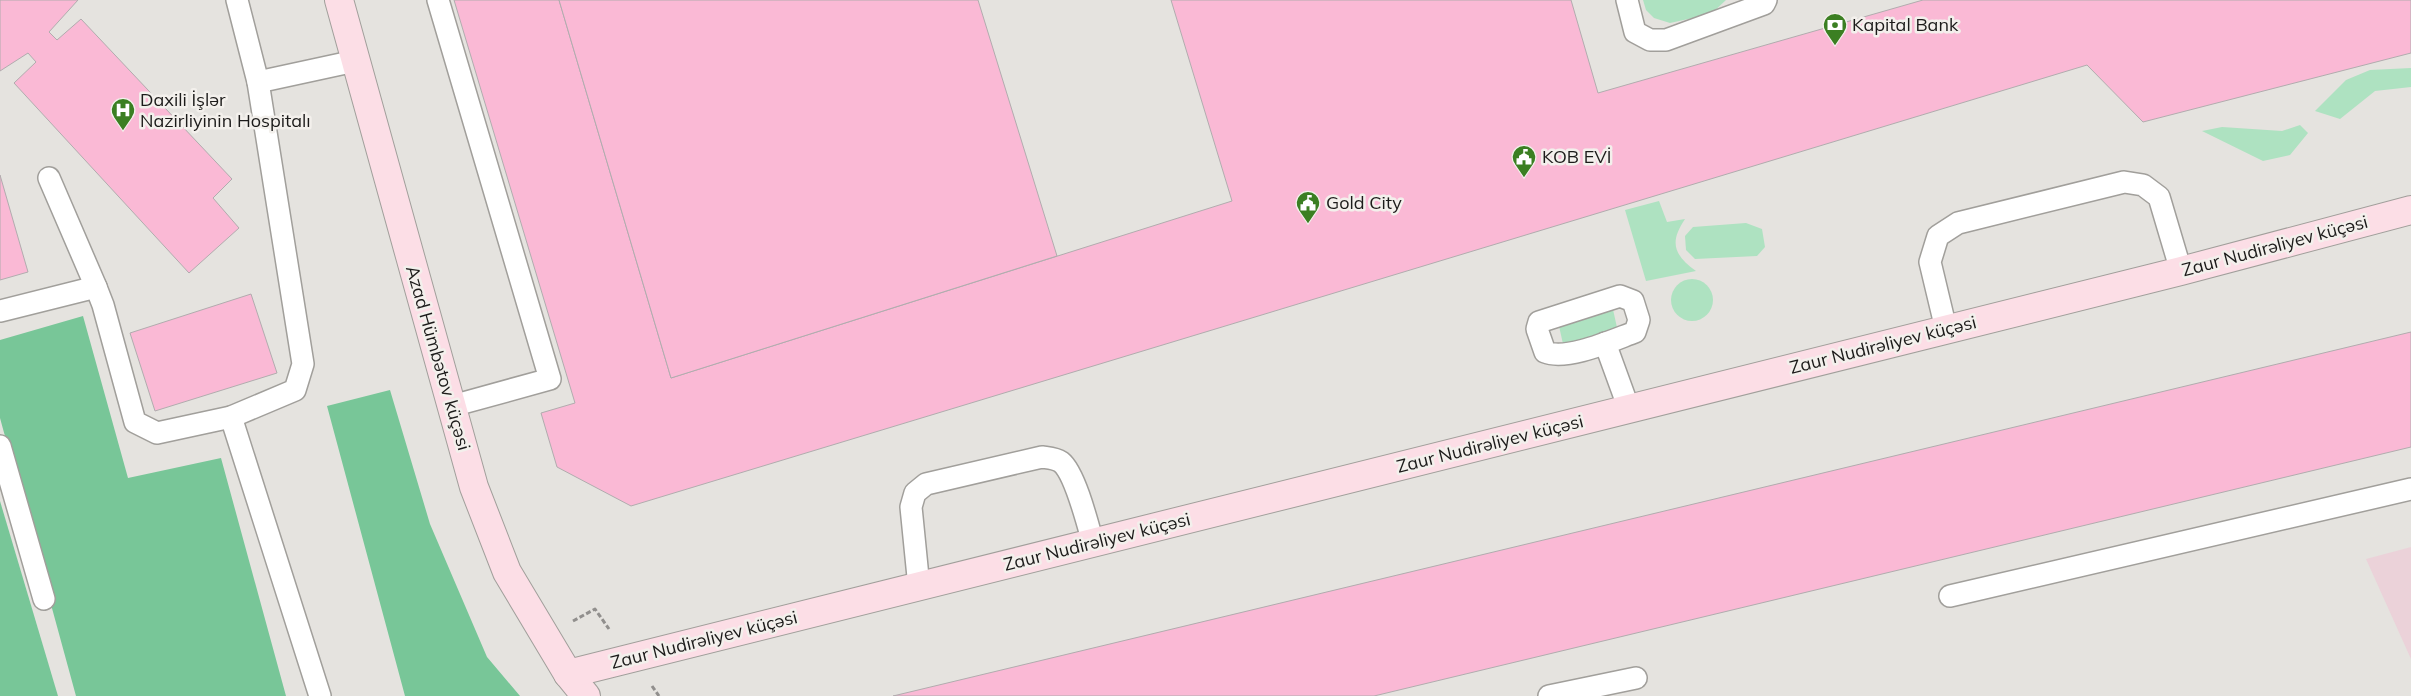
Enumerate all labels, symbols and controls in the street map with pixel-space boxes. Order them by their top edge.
bank icon: Kapital Bank [1822,12,1848,46]
place label: Kapital Bank [1852,13,1959,36]
place label: Daxili İşlər Nazirliyinin Hospitalı [140,88,311,132]
hospital icon: Daxili İşlər Nazirliyinin Hospitalı [110,97,136,131]
public building icon: KOB EVİ [1511,144,1537,178]
place label: KOB EVİ [1542,145,1611,168]
public building icon: Gold City [1295,190,1321,224]
place label: Gold City [1326,191,1402,214]
street label: Zaur Nudirəliyev küçəsi [2179,210,2370,281]
street label: Azad Hümbətov küçəsi [401,263,476,453]
street label: Zaur Nudirəliyev küçəsi [1787,310,1979,379]
street label: Zaur Nudirəliyev küçəsi [1394,409,1586,478]
street label: Zaur Nudirəliyev küçəsi [1001,507,1193,576]
street label: Zaur Nudirəliyev küçəsi [608,605,800,674]

